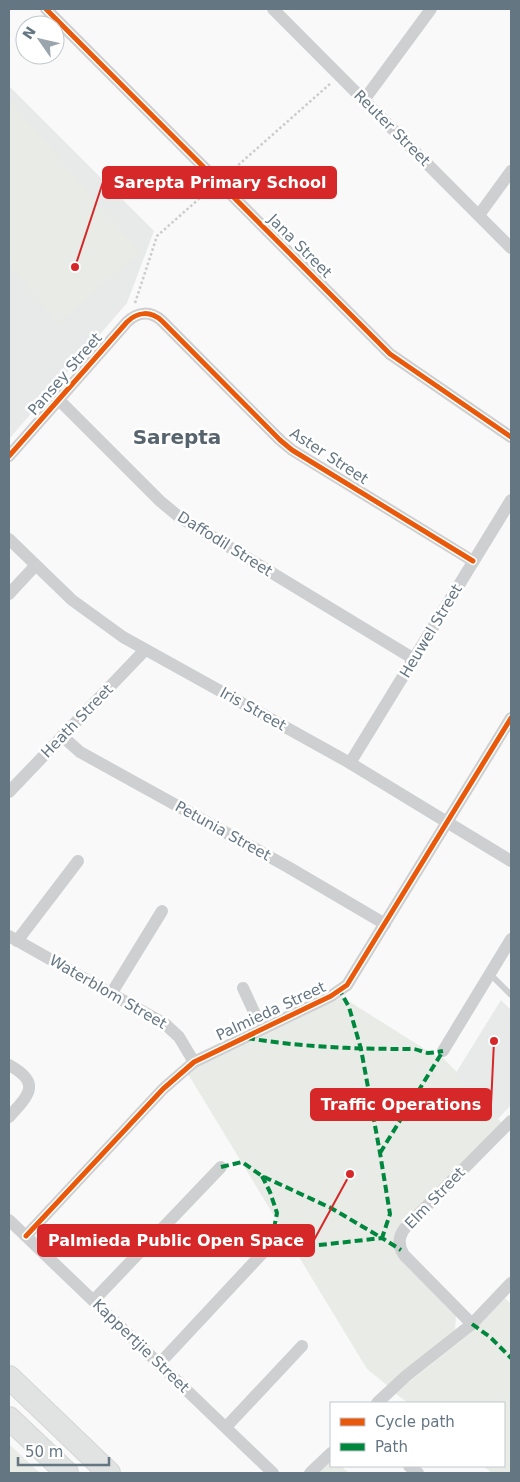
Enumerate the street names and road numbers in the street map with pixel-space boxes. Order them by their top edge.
street label: Reuter Street [350,86,434,170]
street label: Jana Street [264,210,336,282]
street label: Pansey Street [24,329,106,419]
street label: Aster Street [286,424,372,488]
street label: Daffodil Street [174,508,276,580]
street label: Heuwel Street [396,581,466,681]
street label: Heath Street [37,680,117,762]
street label: Iris Street [217,683,289,735]
street label: Petunia Street [172,797,274,865]
street label: Waterblom Street [46,951,170,1033]
street label: Palmieda Street [213,978,329,1044]
street label: Elm Street [401,1163,469,1233]
street label: Kappertjie Street [89,1295,193,1397]

